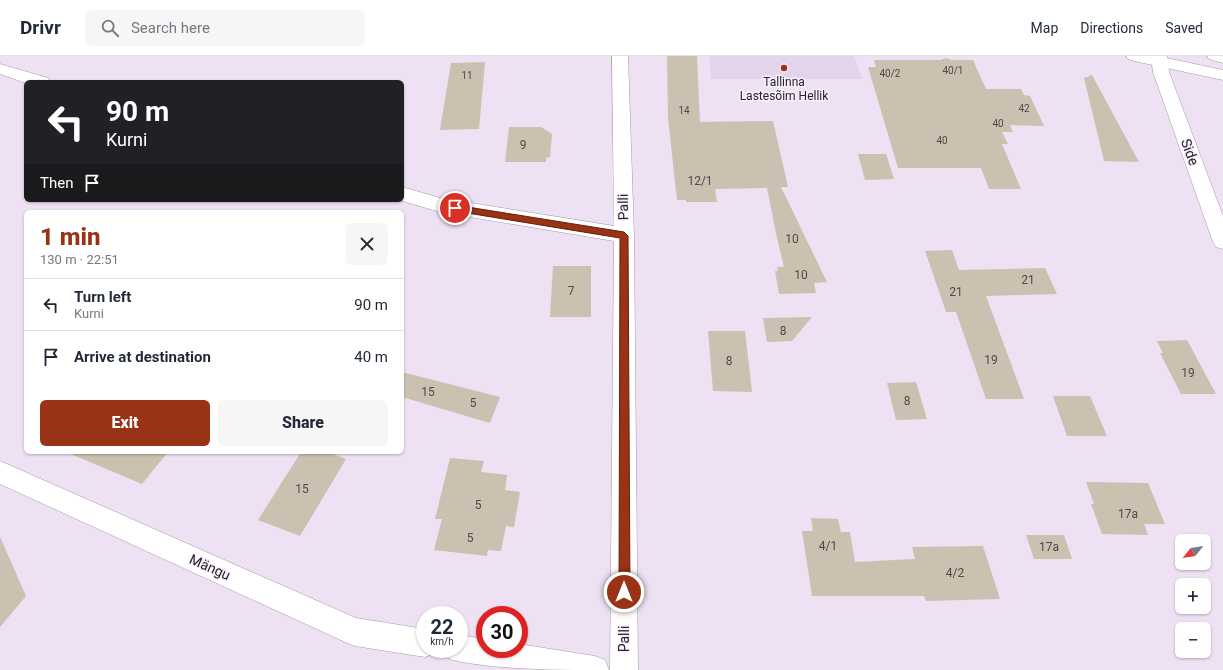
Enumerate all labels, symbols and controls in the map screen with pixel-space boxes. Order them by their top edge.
search box [85,10,365,46]
text: Drivr [20,16,61,39]
icon: search [99,17,121,39]
text: Search here [131,19,210,37]
text: Map [1031,20,1058,36]
text: Directions [1080,20,1143,36]
text: Saved [1165,20,1203,36]
marker: Tallinna Lastesõim Hellik [779,63,789,73]
house number: 40/1 [943,65,964,76]
house number: 40/2 [880,68,901,79]
house number: 11 [461,70,473,81]
place label: Tallinna Lastesõim Hellik [740,75,829,103]
text: 90 m [106,95,169,128]
icon: left [40,96,92,148]
house number: 42 [1018,103,1030,114]
house number: 14 [678,105,690,116]
house number: 40 [992,118,1004,129]
text: Kurni [106,129,147,150]
house number: 40 [936,135,948,146]
street label: Side [1178,137,1202,167]
house number: 9 [520,138,526,152]
icon: arrive [81,172,103,194]
text: Then [40,174,73,192]
house number: 12/1 [687,174,713,188]
pin [438,191,472,225]
street label: Palli [615,194,631,220]
icon: arrive [444,197,466,219]
text: 1 min [40,223,101,251]
button: close [346,223,388,265]
house number: 10 [785,232,799,246]
text: 130 m · 22:51 [40,252,119,267]
house number: 10 [794,268,808,282]
house number: 21 [1021,273,1035,287]
house number: 7 [568,284,575,298]
house number: 21 [949,285,963,299]
text: Turn left [74,288,131,306]
icon: left [40,294,62,316]
text: 90 m [354,296,388,314]
text: Kurni [74,306,104,321]
house number: 8 [780,324,787,338]
icon: arrive [40,346,62,368]
text: Arrive at destination [74,348,211,366]
text: 40 m [354,348,388,366]
house number: 19 [984,353,998,367]
house number: 8 [726,354,733,368]
house number: 19 [1181,366,1195,380]
house number: 15 [421,385,435,399]
house number: 8 [904,394,911,408]
house number: 5 [470,396,477,410]
button: Exit [40,400,210,446]
button: Share [218,400,388,446]
house number: 15 [295,482,309,496]
house number: 5 [475,498,482,512]
house number: 17a [1118,507,1138,521]
house number: 5 [467,531,474,545]
north arrow [1175,534,1211,570]
map controls [1175,534,1211,658]
house number: 4/1 [819,539,837,553]
house number: 17a [1039,540,1059,554]
street label: Mängu [187,551,233,583]
house number: 4/2 [946,566,964,580]
position arrow [603,571,645,613]
button: + [1175,578,1211,614]
speed limit sign: 30 [476,606,528,658]
text: 22 [431,615,453,639]
button: − [1175,622,1211,658]
street label: Palli [616,626,632,652]
text: km/h [430,636,454,647]

